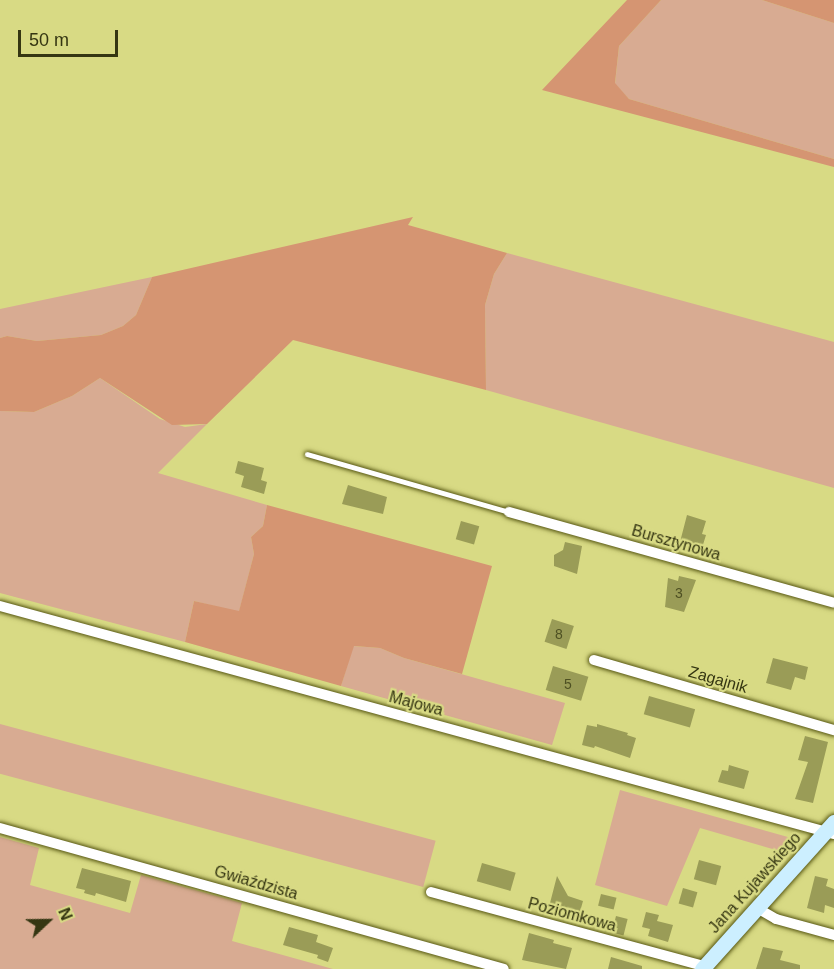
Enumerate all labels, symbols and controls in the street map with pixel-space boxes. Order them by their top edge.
scale bar [21,18,122,56]
text: 50 m [29,30,69,50]
street label: Bursztynowa [629,521,723,565]
house number: 3 [675,585,683,601]
house number: 8 [555,626,563,642]
street label: Zagajnik [686,662,750,698]
house number: 5 [564,676,572,692]
street label: Majowa [387,688,445,720]
street label: Jana Kujawskiego [705,829,805,937]
street label: Gwiaździsta [212,862,300,904]
north arrow [18,891,78,951]
street label: Poziomkowa [526,894,618,936]
text: N [55,906,75,923]

